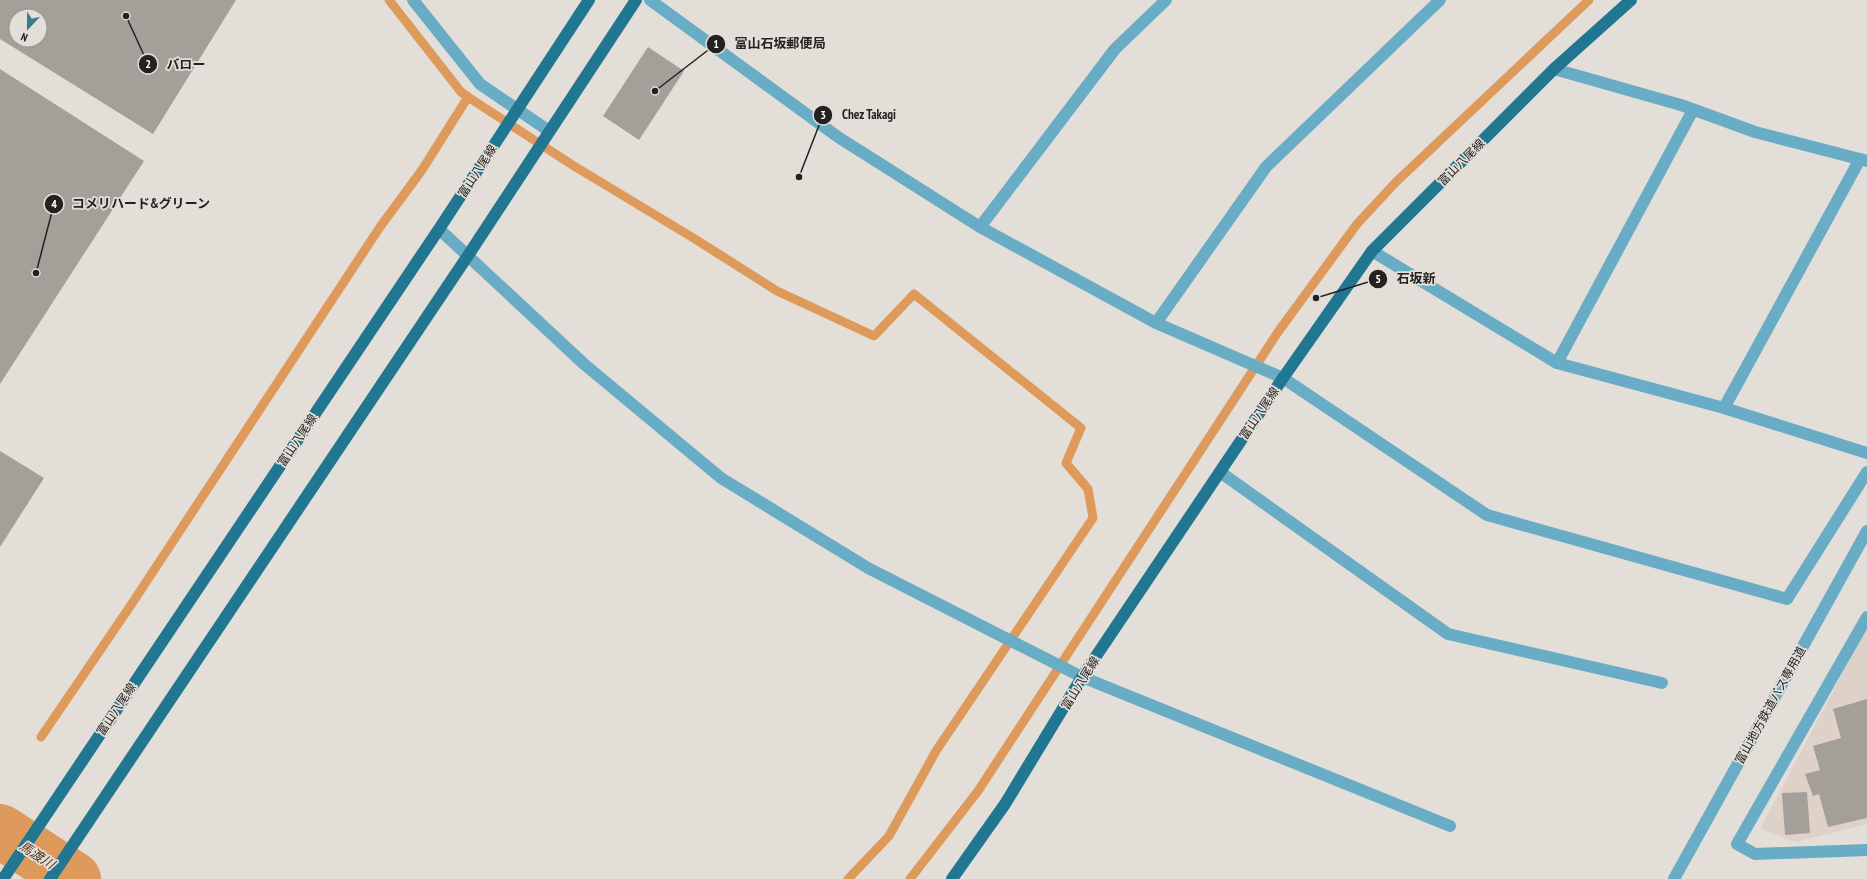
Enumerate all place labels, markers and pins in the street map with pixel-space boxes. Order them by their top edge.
callout: 富山石坂郵便局 [706,31,833,56]
callout: バロー [138,52,213,77]
callout: Chez Takagi [813,102,904,127]
callout: コメリハード&グリーン [44,191,219,216]
callout: 石坂新 [1368,266,1443,291]

